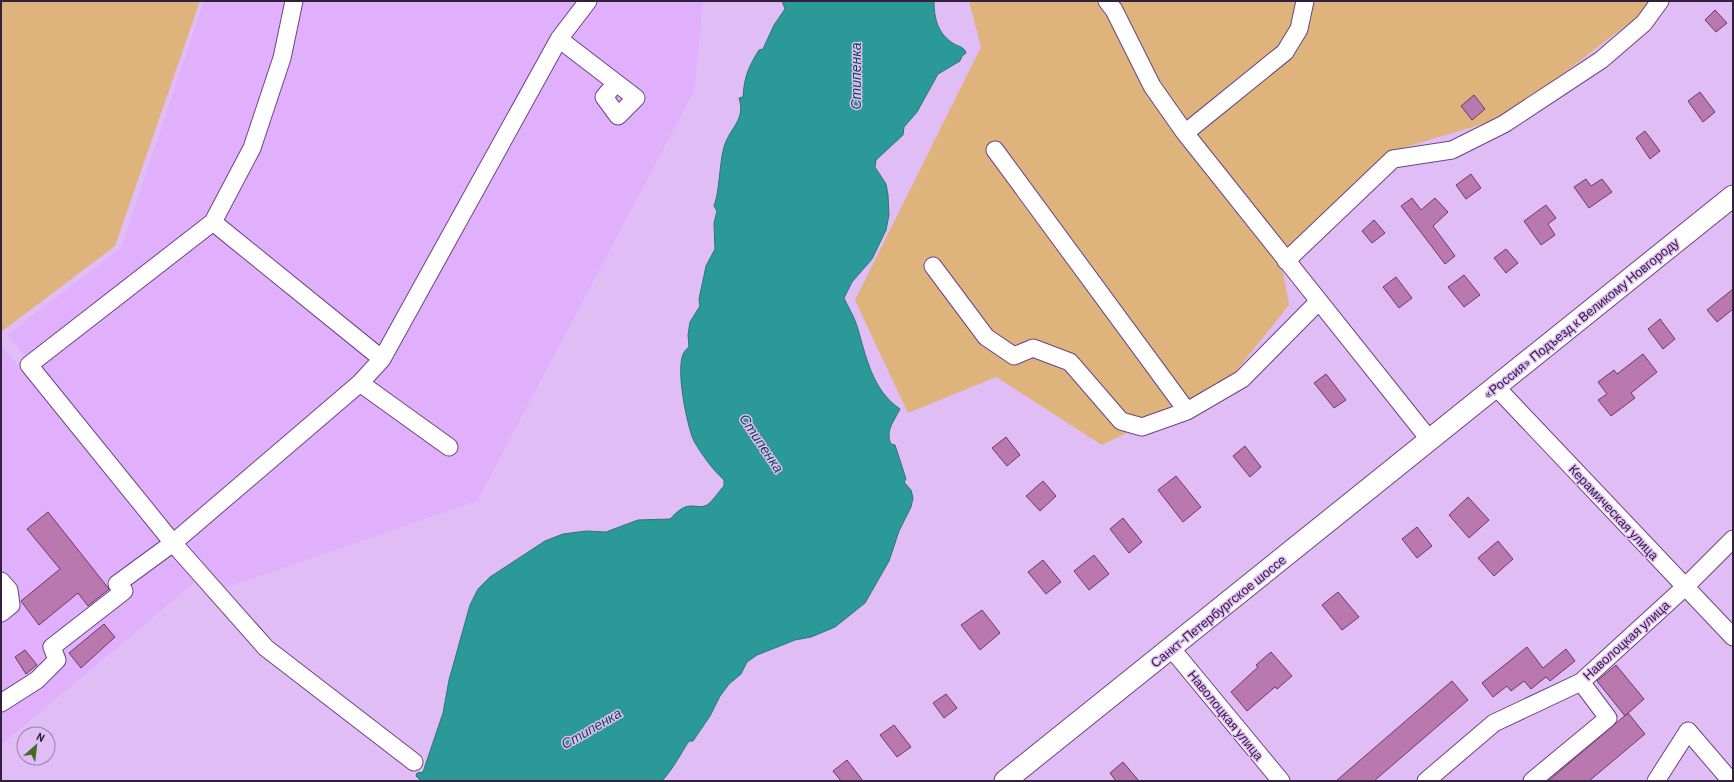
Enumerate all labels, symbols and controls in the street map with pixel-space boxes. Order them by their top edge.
water label: Стипенка [847,42,864,110]
street label: «Россия» Подъезд к Великому Новгороду [1480,234,1682,402]
water label: Стипенка [736,410,788,476]
street label: Керамическая улица [1566,461,1663,564]
street label: Санкт-Петербургское шоссе [1147,551,1289,671]
street label: Наволоцкая улица [1579,596,1673,683]
street label: Наволоцкая улица [1185,667,1268,764]
water label: Стипенка [558,704,625,752]
north arrow [16,726,56,766]
text: N [35,729,47,744]

